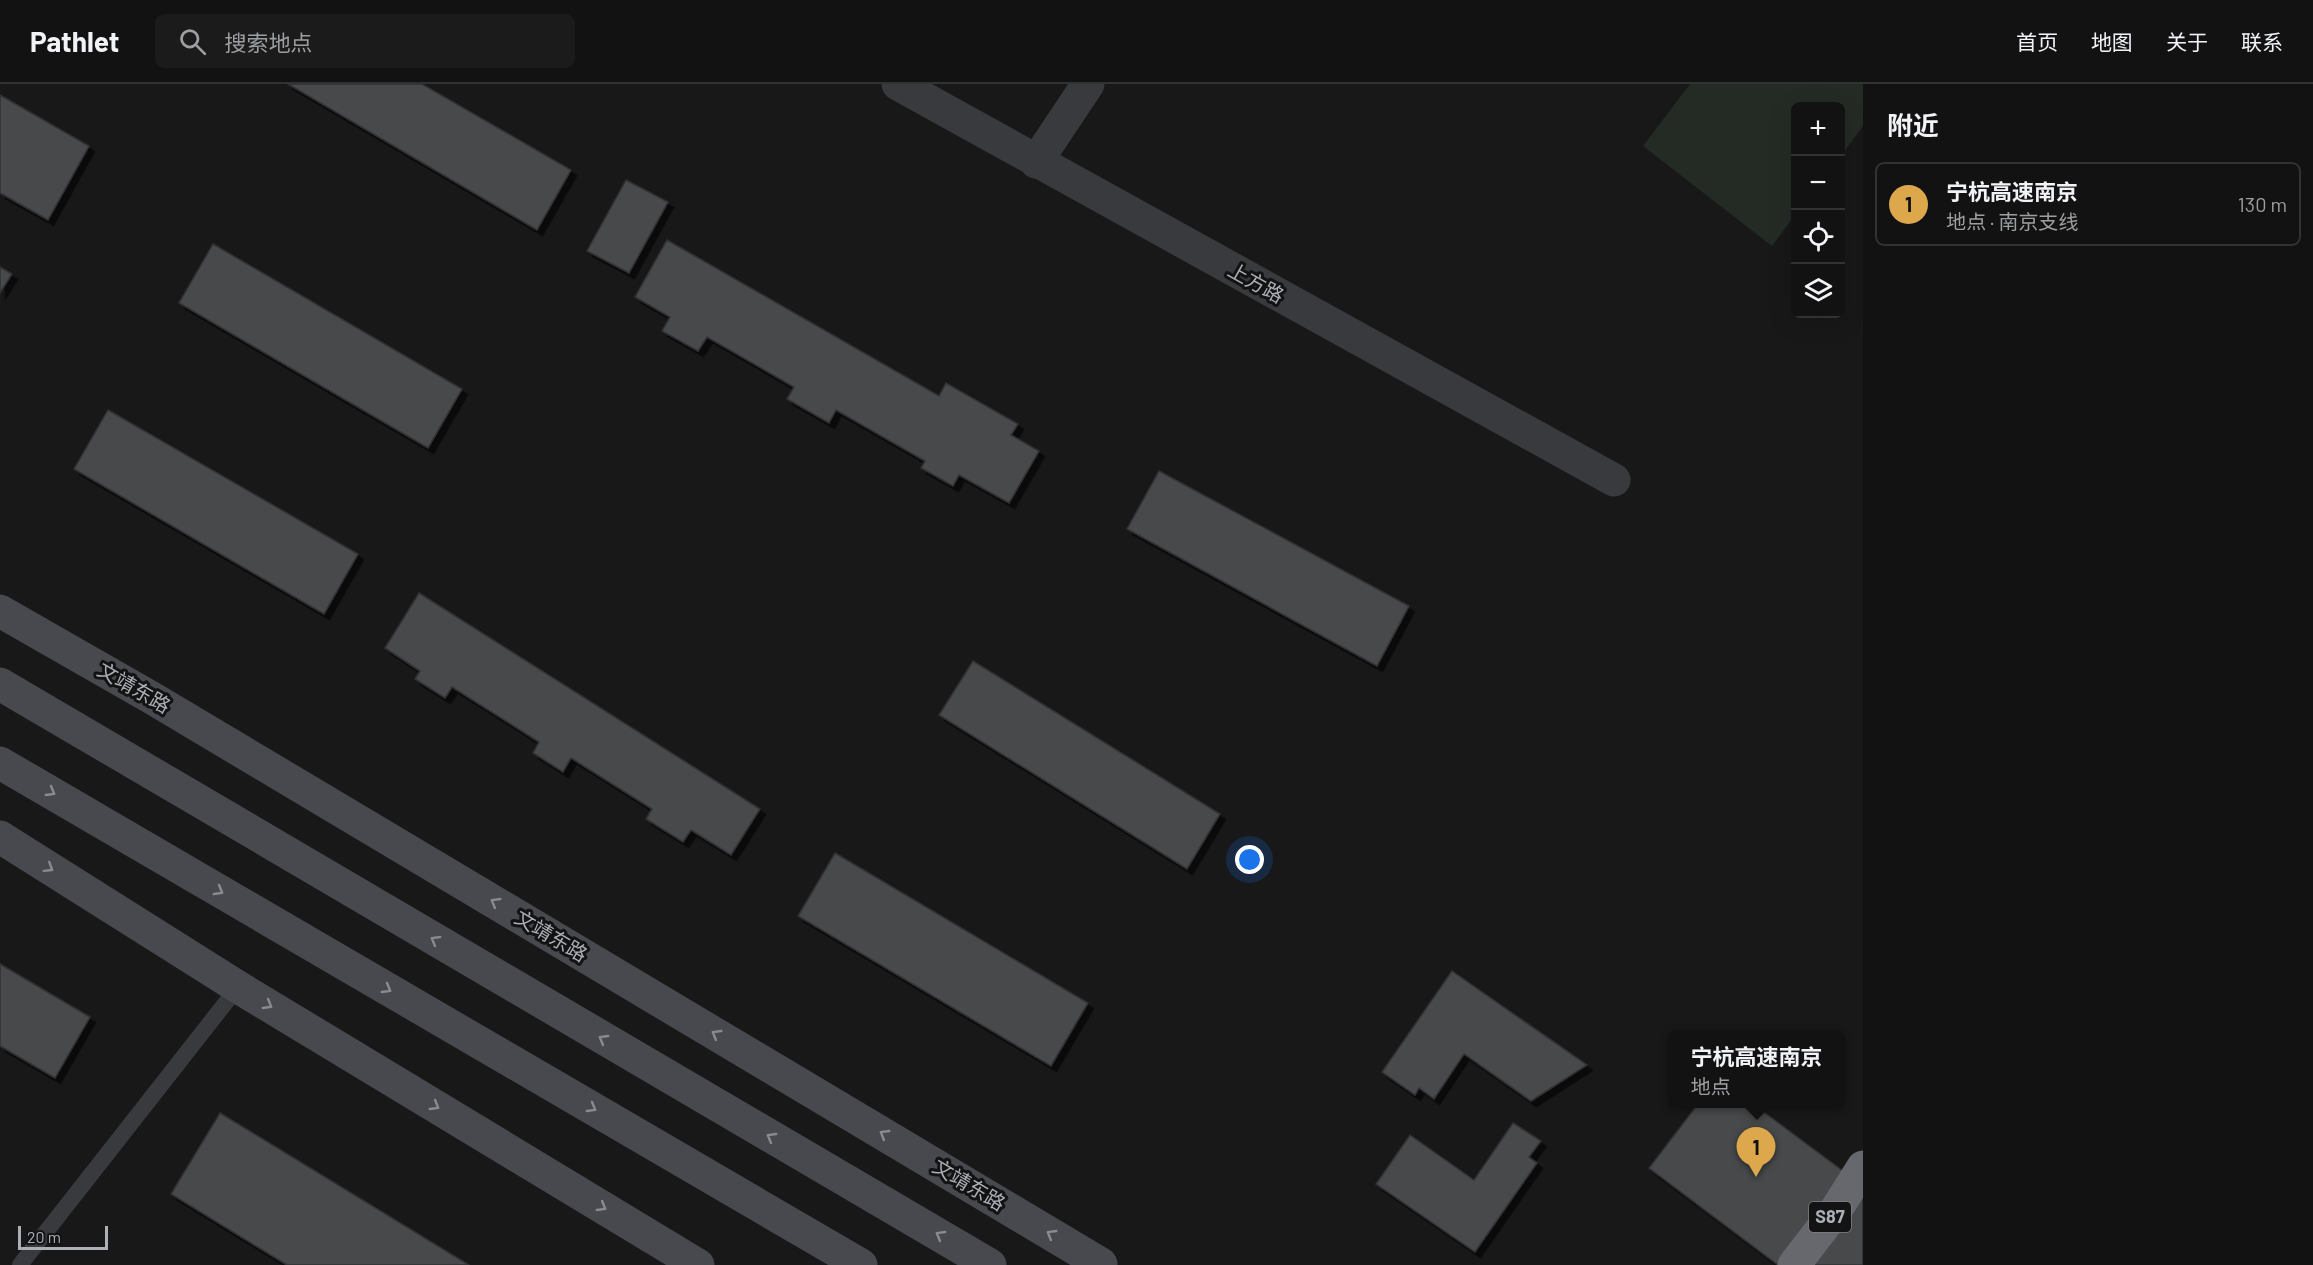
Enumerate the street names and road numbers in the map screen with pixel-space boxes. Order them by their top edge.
street label: 上方路 [1224,257,1289,307]
street label: 文靖东路 [94,657,175,718]
street label: 文靖东路 [511,904,592,966]
street label: 文靖东路 [929,1153,1010,1215]
road number: S87 [1809,1202,1851,1232]

